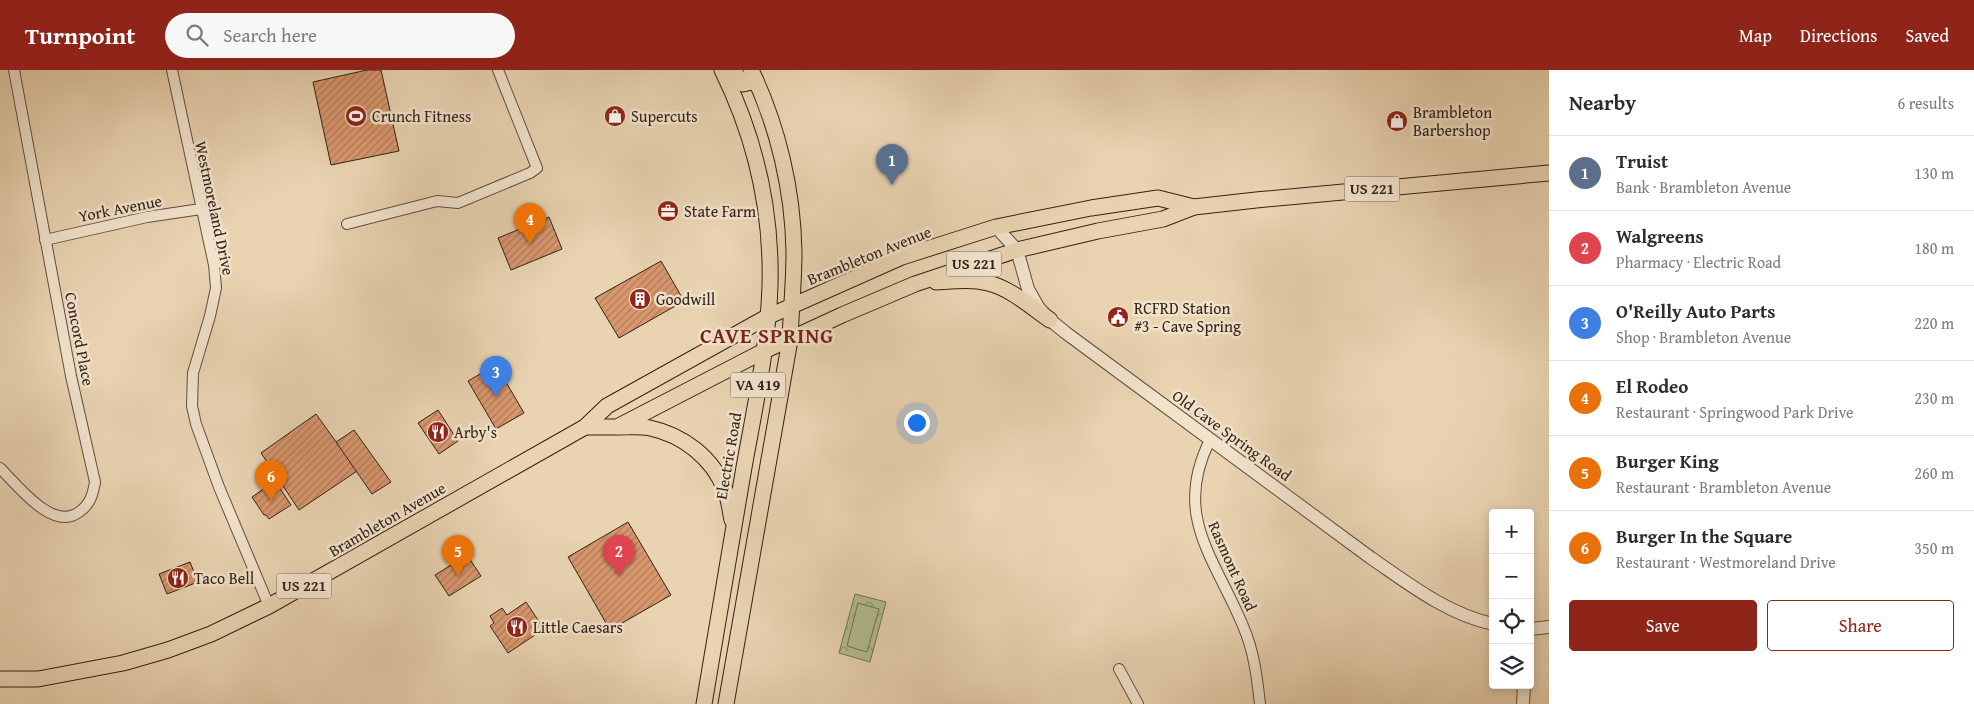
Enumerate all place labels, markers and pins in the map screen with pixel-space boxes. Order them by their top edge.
place label: Brambleton Barbershop [1413,100,1492,142]
sports icon: Crunch Fitness [344,104,368,128]
place label: Crunch Fitness [372,104,471,128]
shop icon: Supercuts [603,104,627,128]
place label: Supercuts [631,104,698,128]
shop icon: Brambleton Barbershop [1385,109,1409,133]
pin: 1 [876,144,908,185]
office icon: State Farm [656,199,680,223]
place label: State Farm [684,199,756,223]
pin: 4 [514,203,546,244]
building icon: Goodwill [628,287,652,311]
place label: Goodwill [656,287,716,311]
place label: RCFRD Station #3 - Cave Spring [1134,296,1241,338]
public building icon: RCFRD Station #3 - Cave Spring [1106,305,1130,329]
pin: 3 [480,356,512,397]
restaurant icon: Arby's [426,420,450,444]
place label: Arby's [454,420,497,444]
pin: 6 [255,460,287,501]
pin: 5 [442,535,474,576]
pin: 2 [603,535,635,576]
restaurant icon: Taco Bell [166,566,190,590]
place label: Taco Bell [194,566,255,590]
restaurant icon: Little Caesars [505,615,529,639]
place label: Little Caesars [533,615,623,639]

